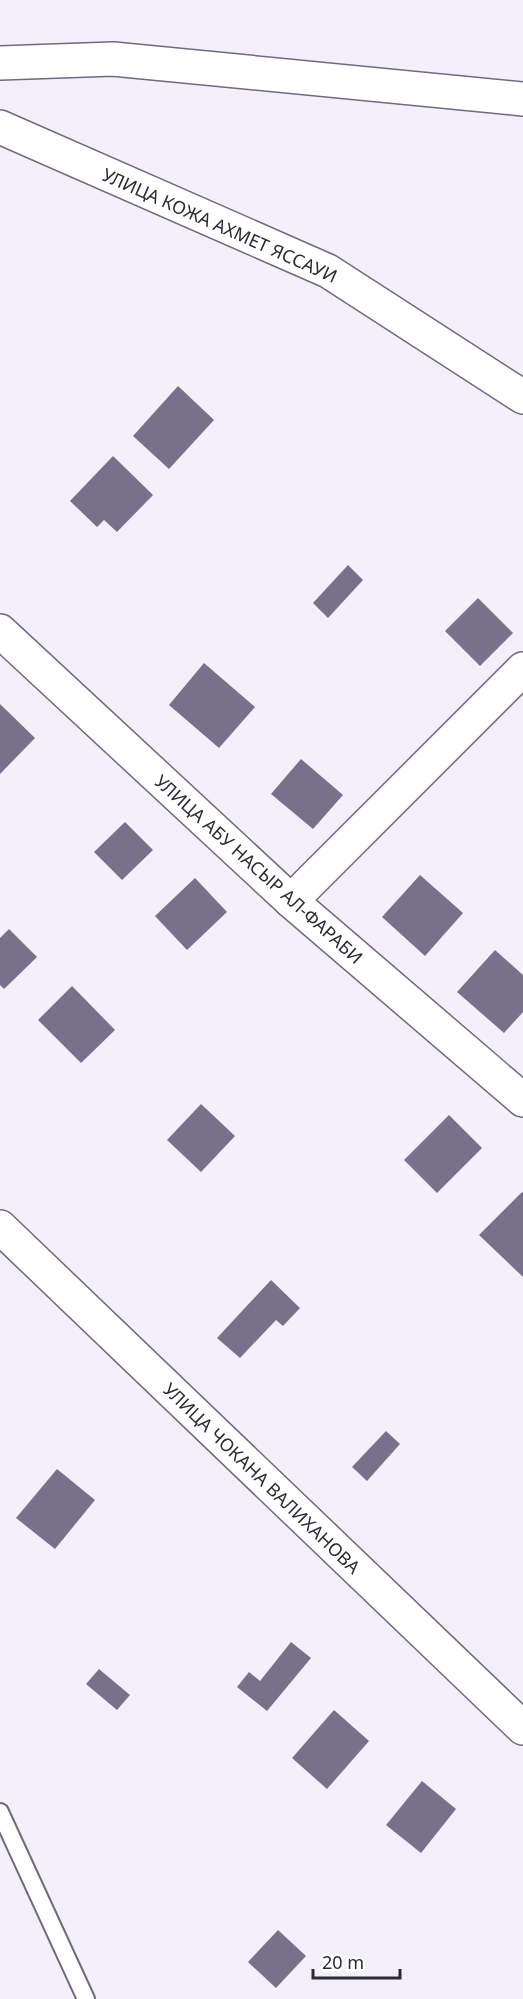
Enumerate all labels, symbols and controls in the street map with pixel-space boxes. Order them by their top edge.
street label: УЛИЦА КОЖА АХМЕТ ЯССАУИ [99,162,341,288]
street label: УЛИЦА АБУ НАСЫР АЛ-ФАРАБИ [150,769,368,969]
street label: УЛИЦА ЧОКАНА ВАЛИХАНОВА [158,1377,366,1579]
scale bar [313,1942,400,1980]
text: 20 m [322,1950,364,1974]

